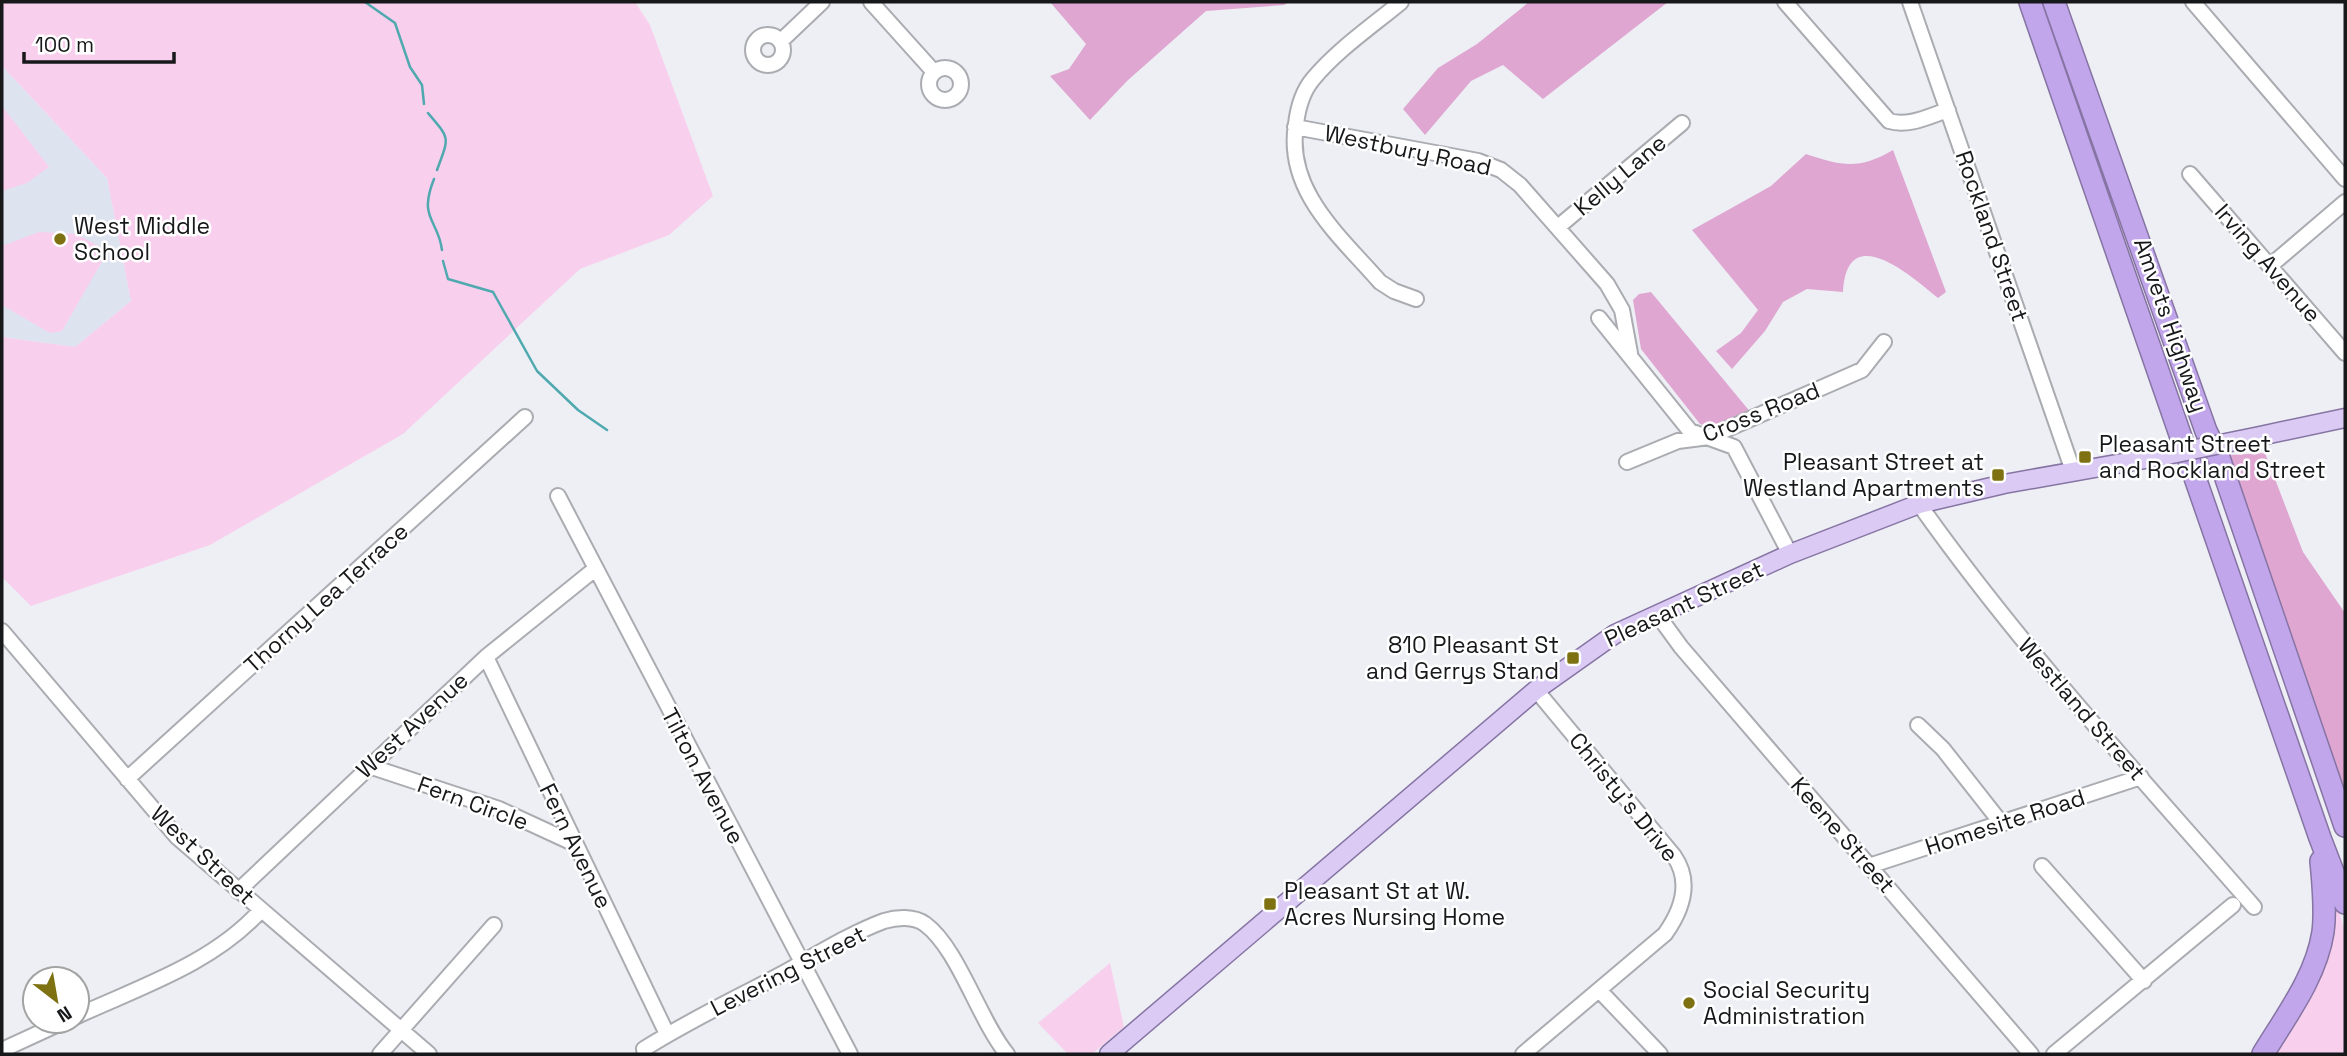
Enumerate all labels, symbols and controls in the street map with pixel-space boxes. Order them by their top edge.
scale bar [24,21,175,65]
text: 100 m [35,31,94,58]
street label: Westbury Road [1322,118,1494,182]
street label: Kelly Lane [1567,128,1673,222]
street label: Rockland Street [1949,147,2035,325]
street label: Irving Avenue [2208,197,2328,329]
place label: West Middle School [74,211,210,267]
marker: West Middle School [52,231,68,247]
street label: Amvets Highway [2127,234,2215,416]
street label: Cross Road [1698,375,1824,449]
place label: Pleasant Street and Rockland Street [2099,429,2326,485]
place label: Pleasant Street at Westland Apartments [1743,447,1984,503]
marker: Pleasant Street and Rockland Street [2077,449,2093,465]
marker: Pleasant Street at Westland Apartments [1990,467,2006,483]
street label: Thorny Lea Terrace [238,516,414,680]
street label: Pleasant Street [1600,554,1768,654]
place label: 810 Pleasant St and Gerrys Stand [1366,630,1559,686]
street label: Westland Street [2012,631,2152,787]
marker: 810 Pleasant St and Gerrys Stand [1565,650,1581,666]
street label: West Avenue [350,665,474,785]
street label: Tilton Avenue [655,703,751,849]
street label: Christy's Drive [1562,726,1686,868]
street label: Fern Circle [413,769,533,837]
street label: Keene Street [1784,771,1902,899]
street label: Fern Avenue [533,779,619,913]
street label: Homesite Road [1921,782,2089,862]
street label: West Street [144,799,262,911]
place label: Pleasant St at W. Acres Nursing Home [1284,876,1505,932]
marker: Pleasant St at W. Acres Nursing Home [1262,896,1278,912]
street label: Levering Street [705,919,871,1023]
north arrow [21,965,91,1035]
place label: Social Security Administration [1703,975,1870,1031]
marker: Social Security Administration [1681,995,1697,1011]
text: N [53,1000,76,1028]

